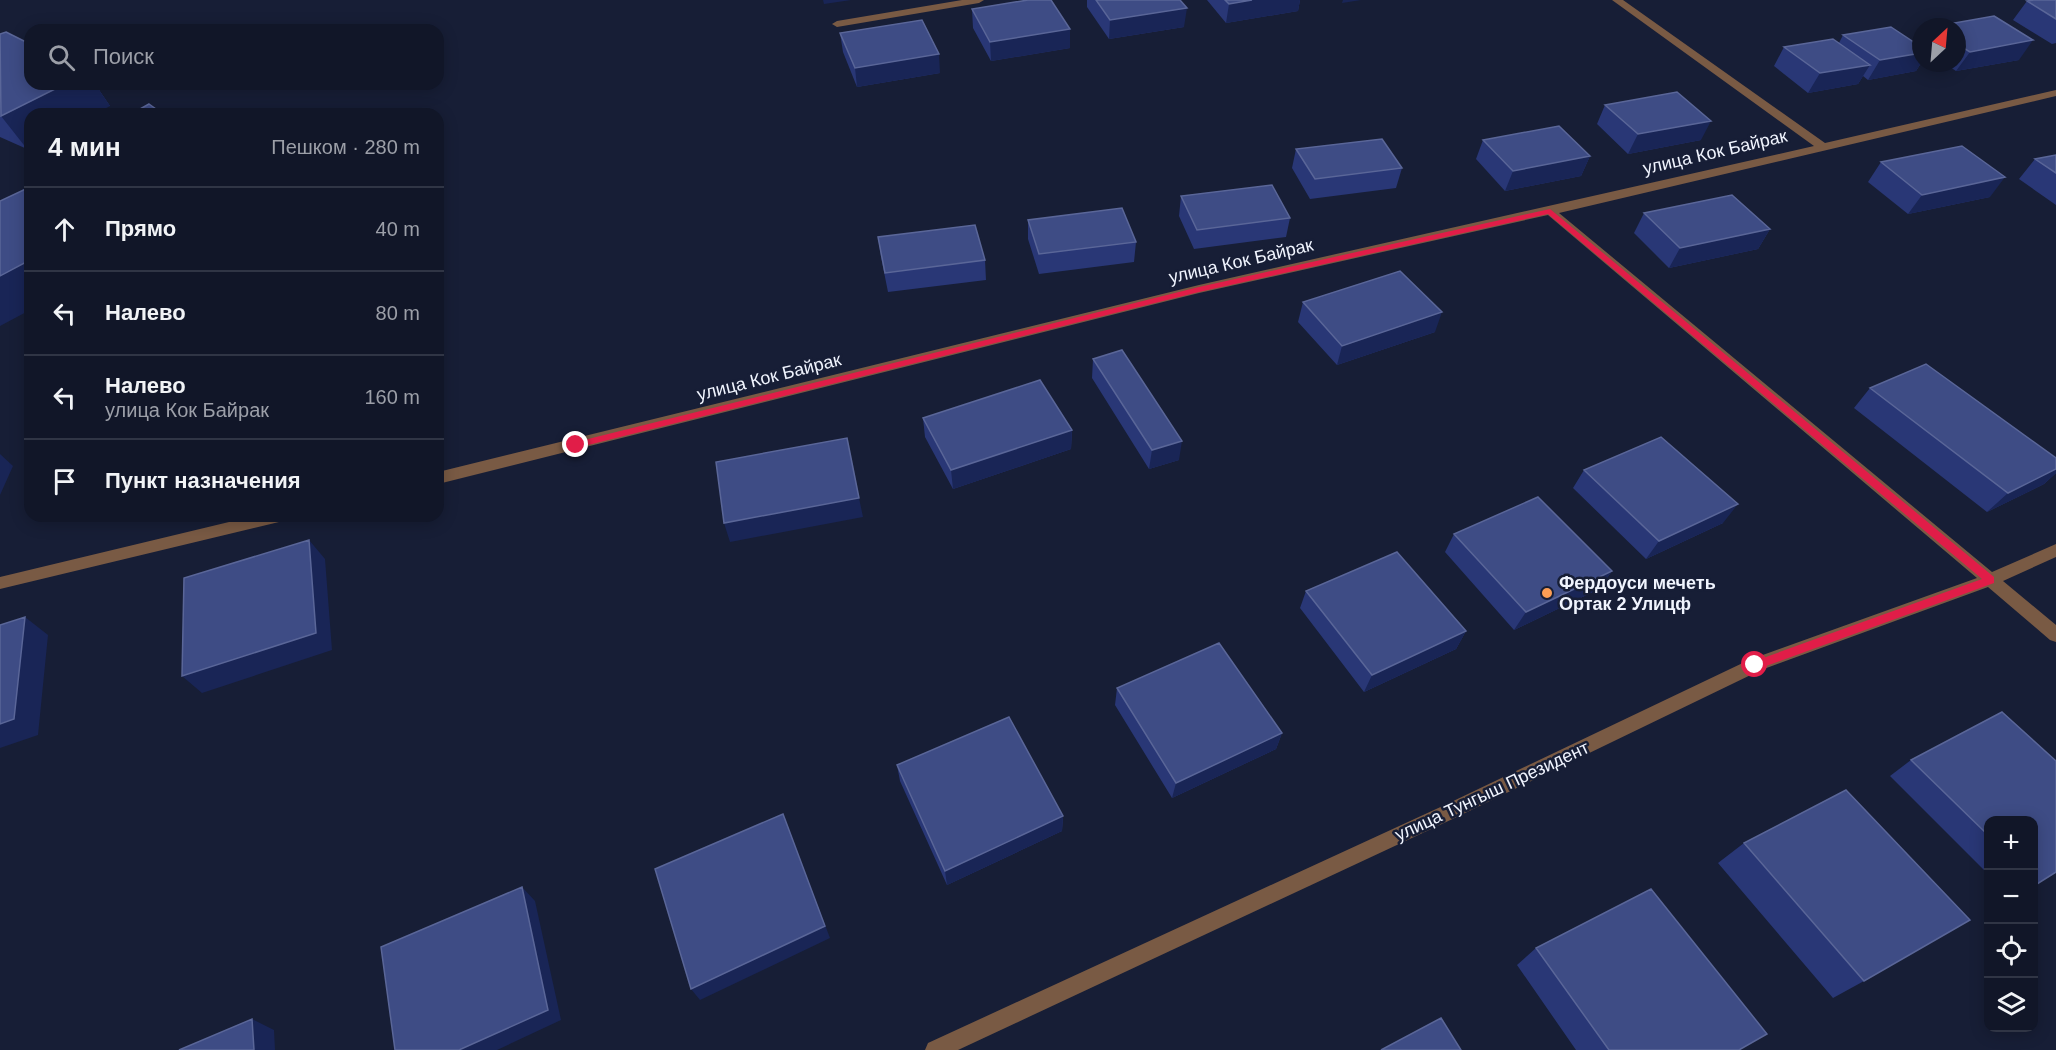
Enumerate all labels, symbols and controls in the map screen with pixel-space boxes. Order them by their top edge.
north arrow [1912,18,1966,72]
search box [24,24,444,90]
icon: search [45,41,78,74]
text: Поиск [93,44,154,69]
street label: улица Кок Байрак [1641,126,1789,178]
text: 4 мин [48,132,121,162]
text: Пешком · 280 m [271,136,420,158]
icon: ahead [48,213,81,246]
text: Прямо [105,216,176,241]
text: 40 m [376,218,420,240]
street label: улица Кок Байрак [1167,235,1315,287]
icon: left [48,297,81,330]
text: Налево [105,300,186,325]
text: 80 m [376,302,420,324]
street label: улица Кок Байрак [695,349,843,405]
text: Налево [105,373,186,398]
icon: left [48,381,81,414]
text: 160 m [364,386,420,408]
text: улица Кок Байрак [105,399,269,421]
route end [562,431,588,457]
icon: arrive [48,465,81,498]
text: Пункт назначения [105,468,301,493]
place label: Фердоуси мечеть Ортак 2 Улицф [1559,573,1716,614]
marker: Фердоуси мечеть Ортак 2 Улицф [1540,586,1554,600]
route start [1741,651,1767,677]
street label: улица Тунгыш Президент [1392,737,1592,845]
map controls [1984,816,2038,1032]
button: + [1984,816,2038,870]
button: − [1984,870,2038,924]
button: locate [1984,924,2038,978]
button: layers [1984,978,2038,1032]

